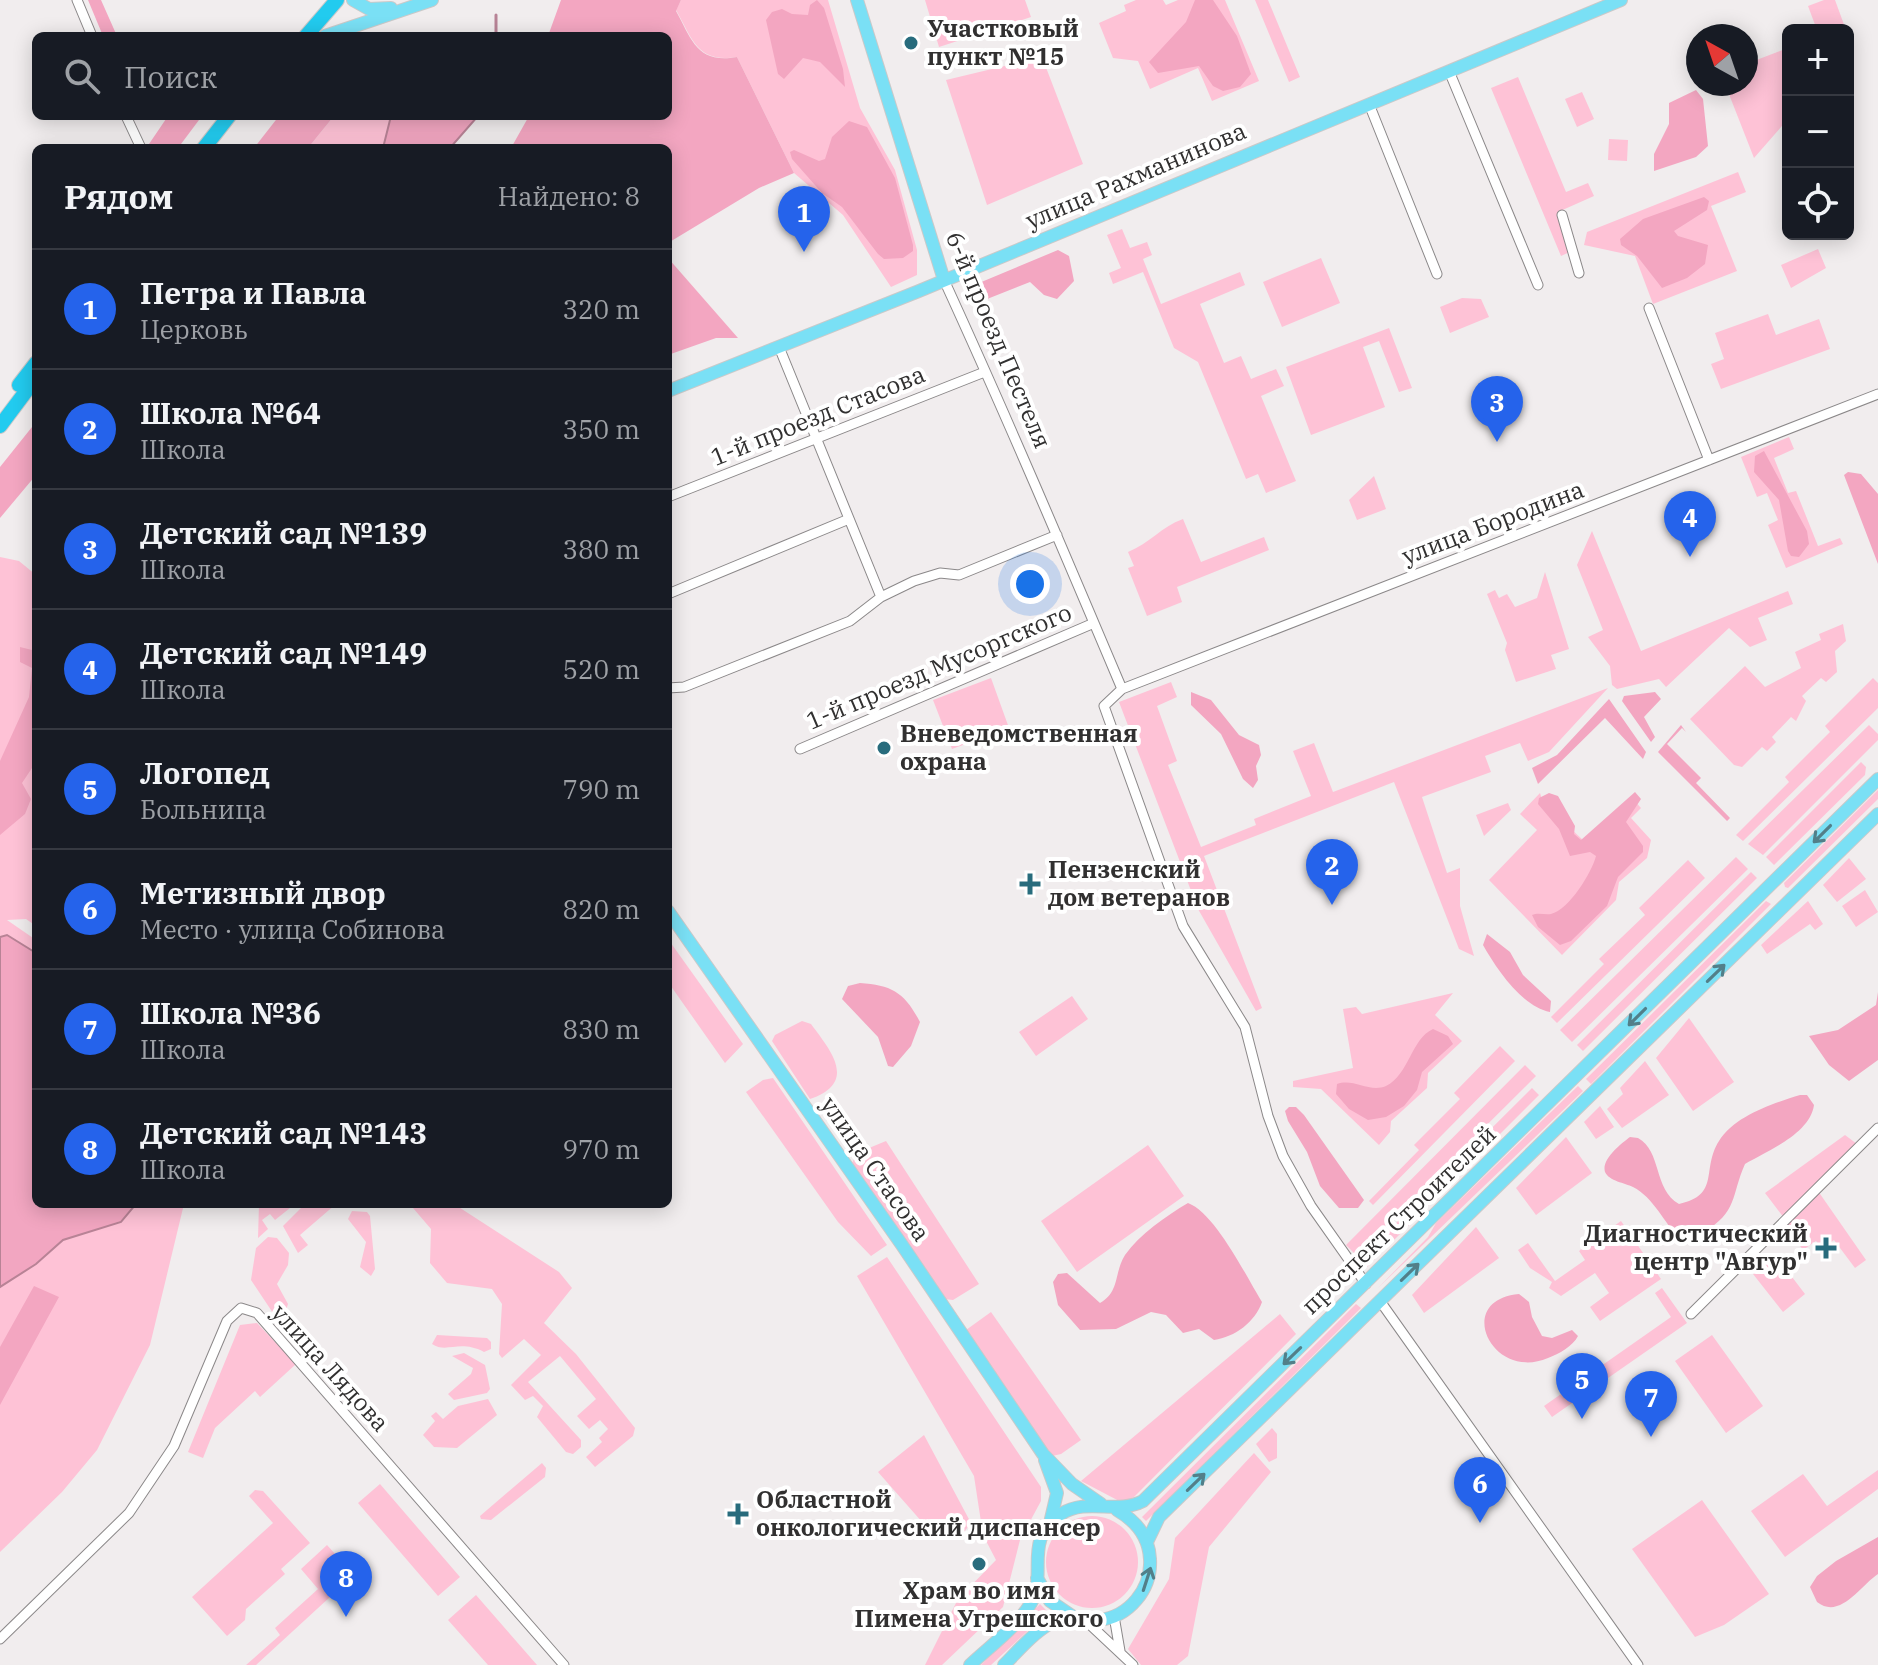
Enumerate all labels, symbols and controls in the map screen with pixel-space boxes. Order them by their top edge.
place label: Участковый пункт №15 [927,12,1079,72]
north arrow [1686,24,1758,96]
map controls [1782,24,1854,240]
button: + [1782,24,1854,96]
search box [32,32,672,120]
marker: Участковый пункт №15 [902,34,920,52]
icon: search [60,54,104,98]
text: Поиск [124,57,217,96]
button: − [1782,96,1854,168]
street label: улица Рахманинова [1020,114,1251,236]
button: locate [1782,168,1854,240]
text: Рядом [64,174,173,218]
text: Найдено: 8 [498,179,640,213]
pin: 1 [778,186,830,252]
street label: 6-й проезд Пестеля [939,226,1059,453]
text: Петра и Павла [140,273,367,312]
text: 1 [82,292,98,326]
text: 320 m [562,292,640,326]
text: Церковь [140,312,248,346]
street label: 1-й проезд Стасова [706,357,929,473]
pin: 3 [1471,376,1523,442]
text: Школа №64 [140,393,321,432]
text: 2 [82,412,98,446]
text: 350 m [562,412,640,446]
text: Школа [140,432,226,466]
street label: улица Бородина [1397,473,1588,572]
pin: 4 [1664,491,1716,557]
text: Детский сад №139 [140,513,427,552]
text: 3 [82,532,98,566]
text: 380 m [562,532,640,566]
text: Школа [140,552,226,586]
your location [1010,564,1050,604]
street label: 1-й проезд Мусоргского [801,596,1076,737]
text: Детский сад №149 [140,633,427,672]
text: 4 [82,652,98,686]
text: 520 m [562,652,640,686]
text: Школа [140,672,226,706]
place label: Вневедомственная охрана [900,717,1138,777]
marker: Вневедомственная охрана [875,739,893,757]
text: Логопед [140,753,270,792]
text: 5 [82,772,98,806]
text: 790 m [562,772,640,806]
text: Больница [140,792,266,826]
one-way arrow [1813,824,1832,843]
pin: 2 [1306,839,1358,905]
place label: Пензенский дом ветеранов [1048,853,1230,913]
text: Метизный двор [140,873,386,912]
marker: Пензенский дом ветеранов [1019,873,1041,895]
text: 6 [82,892,98,926]
text: 820 m [562,892,640,926]
text: Место · улица Собинова [140,912,445,946]
one-way arrow [1706,964,1725,983]
text: Школа №36 [140,993,321,1032]
one-way arrow [1627,1007,1647,1026]
text: 7 [82,1012,98,1046]
text: 830 m [562,1012,640,1046]
text: Школа [140,1032,226,1066]
street label: улица Стасова [814,1090,938,1247]
text: Детский сад №143 [140,1113,427,1152]
street label: проспект Строителей [1294,1118,1503,1321]
text: 8 [82,1132,98,1166]
text: 970 m [562,1132,640,1166]
text: Школа [140,1152,226,1186]
place label: Диагностический центр "Авгур" [1584,1217,1808,1277]
marker: Диагностический центр "Авгур" [1815,1237,1837,1259]
one-way arrow [1400,1263,1420,1282]
street label: улица Лядова [265,1297,397,1438]
one-way arrow [1283,1346,1302,1365]
pin: 5 [1556,1353,1608,1419]
pin: 7 [1625,1371,1677,1437]
pin: 6 [1454,1457,1506,1523]
one-way arrow [1186,1473,1205,1492]
place label: Областной онкологический диспансер [756,1483,1101,1543]
marker: Областной онкологический диспансер [727,1503,749,1525]
pin: 8 [320,1551,372,1617]
marker: Храм во имя Пимена Угрешского [970,1555,988,1573]
one-way arrow [1140,1567,1155,1592]
place label: Храм во имя Пимена Угрешского [855,1574,1103,1634]

